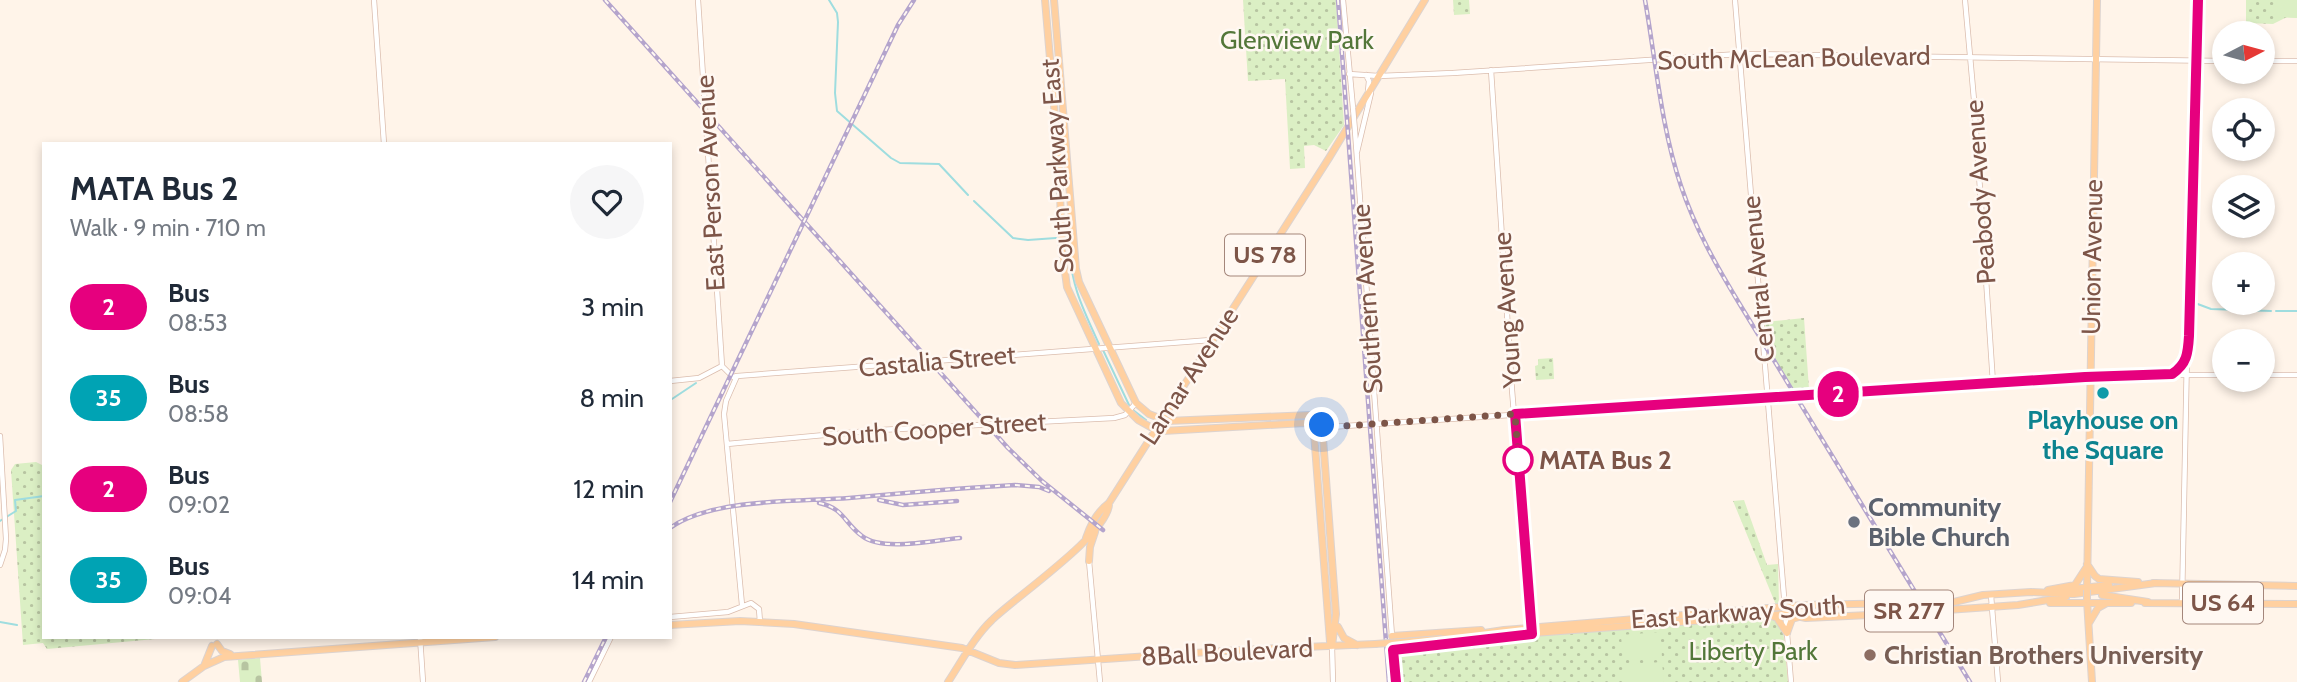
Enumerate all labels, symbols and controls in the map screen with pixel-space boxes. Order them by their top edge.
north arrow [2212,21,2275,84]
map controls [2212,21,2275,392]
park label: Glenview Park [1220,24,1374,56]
street label: South McLean Boulevard [1657,40,1931,76]
street label: South Parkway East [1034,58,1080,274]
street label: East Person Avenue [688,74,732,292]
button: locate [2212,98,2275,161]
street label: Peabody Avenue [1958,99,2002,285]
button: heart [570,165,644,239]
text: MATA Bus 2 [70,168,238,208]
button: layers [2212,175,2275,238]
street label: Union Avenue [2075,179,2109,335]
street label: Central Avenue [1735,194,1781,364]
street label: Southern Avenue [1344,203,1390,395]
text: Walk · 9 min · 710 m [70,214,266,242]
street label: Young Avenue [1486,231,1528,390]
road number: US 78 [1225,234,1305,276]
button: + [2212,252,2275,315]
text: Bus [168,277,209,309]
text: 3 min [581,291,644,323]
text: 2 [102,292,115,321]
street label: Lamar Avenue [1133,301,1245,451]
text: 08:53 [168,309,228,337]
button: − [2212,329,2275,392]
street label: Castalia Street [857,338,1017,384]
text: Bus [168,368,209,400]
line badge: 2 [1815,371,1861,417]
text: 2 [1832,379,1844,408]
text: 8 min [580,382,644,414]
text: 35 [96,383,121,412]
marker: Playhouse on the Square [2095,385,2111,401]
text: 08:58 [168,400,229,428]
place label: Playhouse on the Square [2027,404,2179,466]
street label: South Cooper Street [821,405,1047,453]
your location [1304,407,1339,442]
place label: MATA Bus 2 [1539,444,1672,476]
marker: MATA Bus 2 [1503,445,1533,475]
text: Bus [168,459,209,491]
text: 12 min [573,473,644,505]
text: 2 [102,474,115,503]
text: 09:02 [168,491,230,519]
place label: Community Bible Church [1868,491,2010,553]
marker: Community Bible Church [1846,514,1862,530]
text: Bus [168,550,209,582]
text: 14 min [572,564,644,596]
text: 35 [96,565,121,594]
text: 09:04 [168,582,231,610]
road number: US 64 [2183,582,2263,624]
street label: East Parkway South [1630,589,1846,635]
road number: SR 277 [1865,590,1953,632]
street label: 8Ball Boulevard [1140,632,1314,672]
park label: Liberty Park [1688,635,1818,667]
place label: Christian Brothers University [1884,639,2203,671]
marker: Christian Brothers University [1862,647,1878,663]

